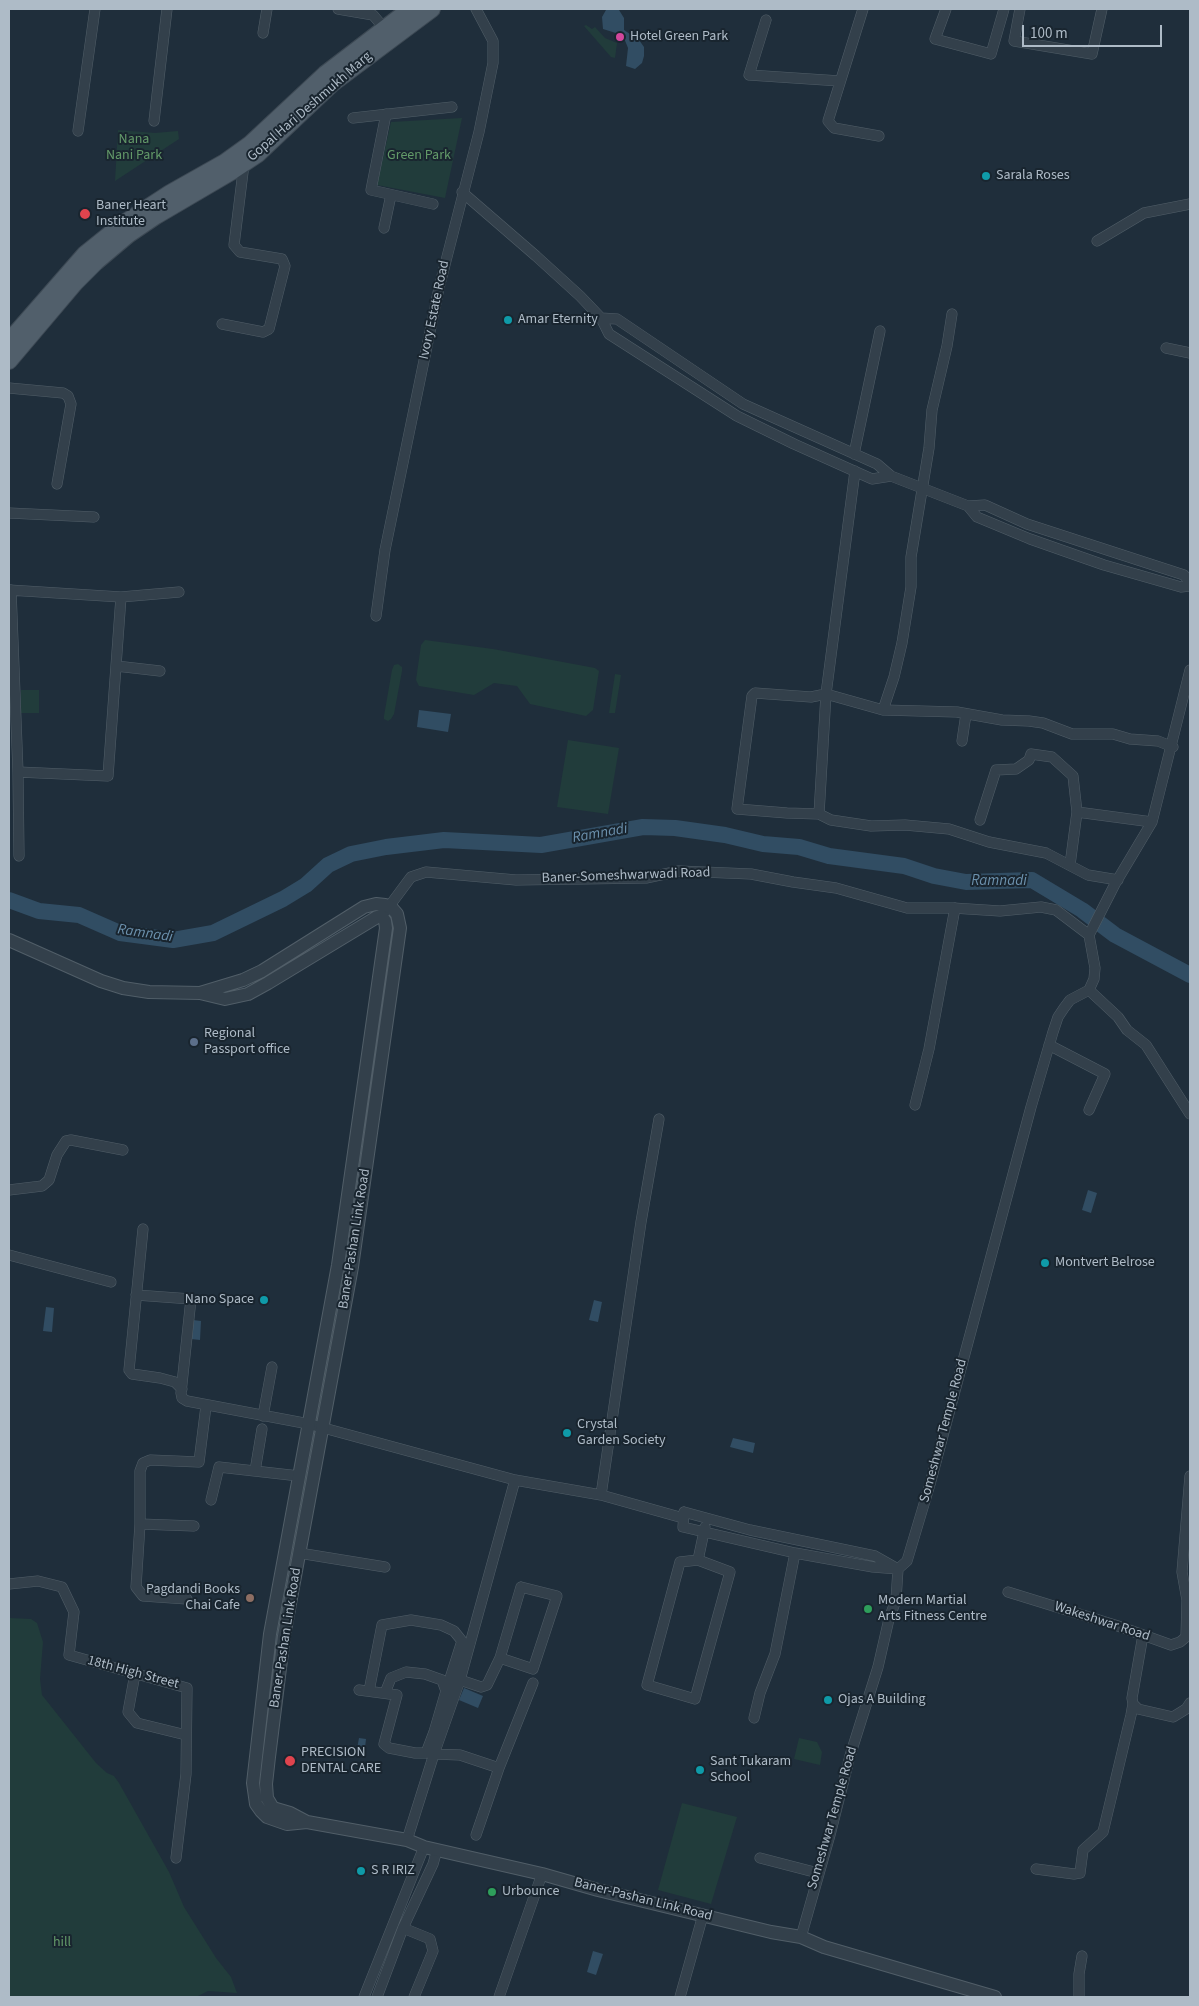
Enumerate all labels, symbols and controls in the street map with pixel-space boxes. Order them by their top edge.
scale bar [1024,15,1164,47]
text: 100 m [1030,23,1068,44]
place label: Hotel Green Park [630,29,728,45]
marker: Hotel Green Park [614,31,626,43]
street label: Gopal Hari Deshmukh Marg [244,48,376,166]
park label: Nana Nani Park [106,132,162,164]
park label: Green Park [387,148,451,164]
place label: Sarala Roses [996,168,1070,184]
marker: Sarala Roses [980,170,992,182]
place label: Baner Heart Institute [96,198,166,230]
marker: Baner Heart Institute [78,207,92,221]
street label: Ivory Estate Road [416,259,454,361]
place label: Amar Eternity [518,312,598,328]
marker: Amar Eternity [502,314,514,326]
water label: Ramnadi [571,820,629,848]
street label: Baner-Someshwarwadi Road [541,865,711,887]
water label: Ramnadi [971,873,1027,891]
water label: Ramnadi [116,921,174,947]
place label: Regional Passport office [204,1026,290,1058]
marker: Regional Passport office [188,1036,200,1048]
street label: Baner-Pashan Link Road [336,1168,374,1310]
place label: Montvert Belrose [1055,1255,1155,1271]
marker: Montvert Belrose [1039,1257,1051,1269]
place label: Nano Space [185,1292,254,1308]
marker: Nano Space [258,1294,270,1306]
street label: Someshwar Temple Road [917,1357,971,1505]
place label: Crystal Garden Society [577,1417,666,1450]
marker: Crystal Garden Society [561,1427,573,1439]
street label: Baner-Pashan Link Road [267,1567,305,1709]
place label: Pagdandi Books Chai Cafe [146,1582,240,1614]
marker: Pagdandi Books Chai Cafe [244,1592,256,1604]
place label: Modern Martial Arts Fitness Centre [878,1593,987,1625]
street label: Wakeshwar Road [1052,1599,1152,1645]
marker: Modern Martial Arts Fitness Centre [862,1603,874,1615]
street label: 18th High Street [85,1653,181,1693]
place label: Ojas A Building [838,1692,926,1708]
marker: Ojas A Building [822,1694,834,1706]
place label: PRECISION DENTAL CARE [301,1745,381,1778]
street label: Someshwar Temple Road [805,1745,861,1891]
marker: PRECISION DENTAL CARE [283,1754,297,1768]
place label: Sant Tukaram School [710,1754,791,1786]
marker: Sant Tukaram School [694,1764,706,1776]
place label: S R IRIZ [371,1863,415,1879]
marker: S R IRIZ [355,1865,367,1877]
street label: Baner-Pashan Link Road [572,1875,714,1925]
place label: Urbounce [502,1884,560,1900]
marker: Urbounce [486,1886,498,1898]
park label: hill [53,1935,71,1951]

